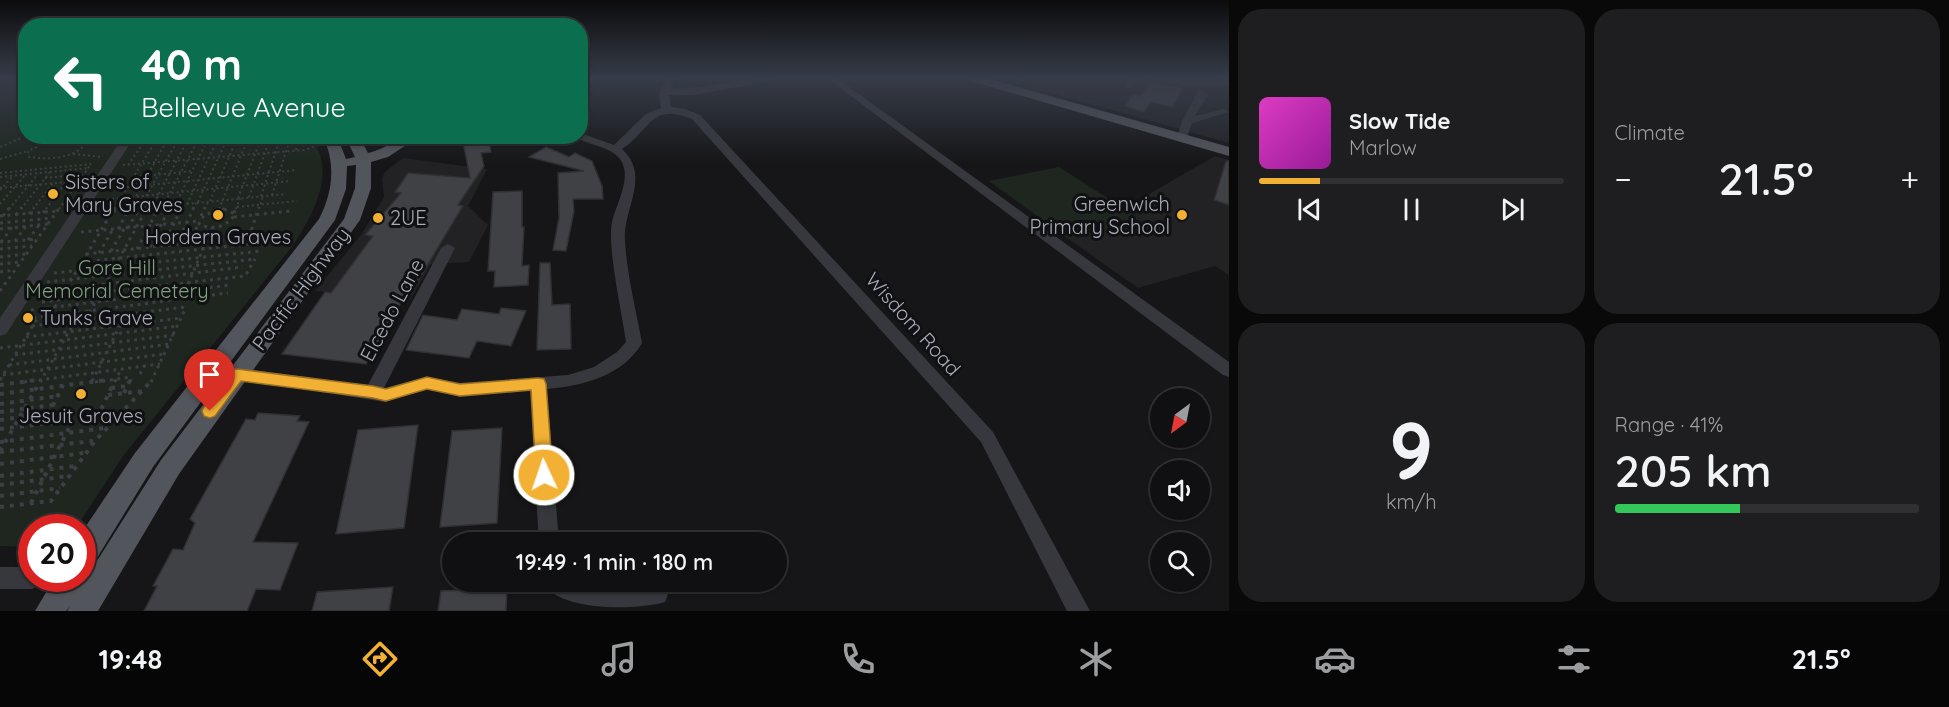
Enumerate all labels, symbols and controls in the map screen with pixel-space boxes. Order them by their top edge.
text: 40 m [141,38,242,91]
icon: left [42,42,120,120]
text: Bellevue Avenue [141,90,346,124]
text: Slow Tide [1349,107,1450,135]
text: Climate [1615,120,1685,145]
text: Marlow [1349,135,1417,160]
text: 21.5° [1719,150,1814,206]
text: − [1615,158,1632,199]
text: + [1900,158,1919,199]
place label: Sisters of Mary Graves [65,169,183,217]
marker: Sisters of Mary Graves [46,187,60,201]
place label: Greenwich Primary School [1030,191,1170,239]
icon: previous [1293,193,1326,226]
icon: pause [1395,193,1428,226]
icon: next [1496,193,1529,226]
place label: 2UE [390,205,427,230]
marker: Hordern Graves [211,208,225,222]
marker: Greenwich Primary School [1175,208,1189,222]
marker: 2UE [371,211,385,225]
street label: Pacific Highway [246,222,355,355]
place label: Hordern Graves [145,224,291,249]
street label: Elcedo Lane [354,254,429,365]
park label: Gore Hill Memorial Cemetery [25,255,209,303]
street label: Wisdom Road [860,267,966,381]
place label: Tunks Grave [40,305,153,330]
marker: Tunks Grave [21,311,35,325]
pin [184,349,235,411]
icon: arrive [193,358,226,391]
marker: Jesuit Graves [74,387,88,401]
north arrow [1150,388,1210,448]
map controls [1150,388,1210,592]
text: 9 [1389,401,1433,499]
place label: Jesuit Graves [19,403,143,428]
text: Range · 41% [1615,412,1723,437]
text: 205 km [1615,442,1772,498]
position arrow [512,443,576,507]
button: sound [1150,460,1210,520]
text: km/h [1386,489,1437,514]
speed limit sign: 20 [18,514,96,592]
button: search [1150,532,1210,592]
text: 19:49 · 1 min · 180 m [516,548,713,576]
icon: directions [359,638,401,680]
icon: music [598,638,640,680]
icon: phone [837,638,879,680]
icon: climate [1075,638,1117,680]
icon: car [1314,638,1356,680]
icon: filters [1553,638,1595,680]
text: 19:48 [98,642,162,676]
text: 21.5° [1792,642,1851,676]

